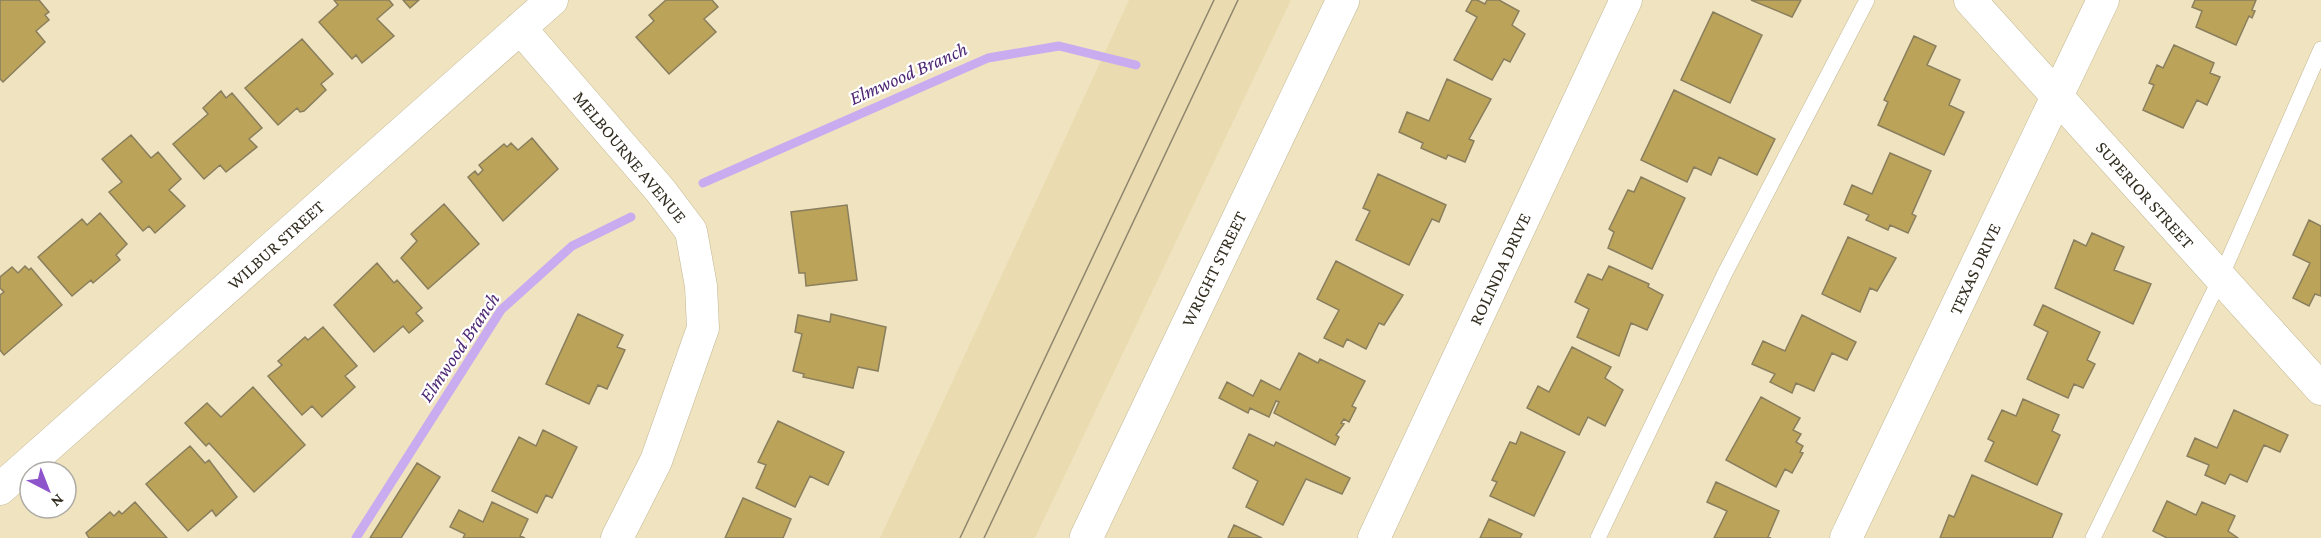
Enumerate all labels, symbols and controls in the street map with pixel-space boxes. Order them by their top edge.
water label: Elmwood Branch [846,37,970,109]
street label: MELBOURNE AVENUE [569,87,691,227]
street label: SUPERIOR STREET [2092,137,2198,253]
street label: WILBUR STREET [224,196,329,294]
street label: WRIGHT STREET [1177,208,1251,330]
street label: ROLINDA DRIVE [1465,210,1535,328]
street label: TEXAS DRIVE [1945,220,2005,318]
water label: Elmwood Branch [414,288,504,406]
north arrow [18,460,78,520]
text: N [48,491,67,511]

